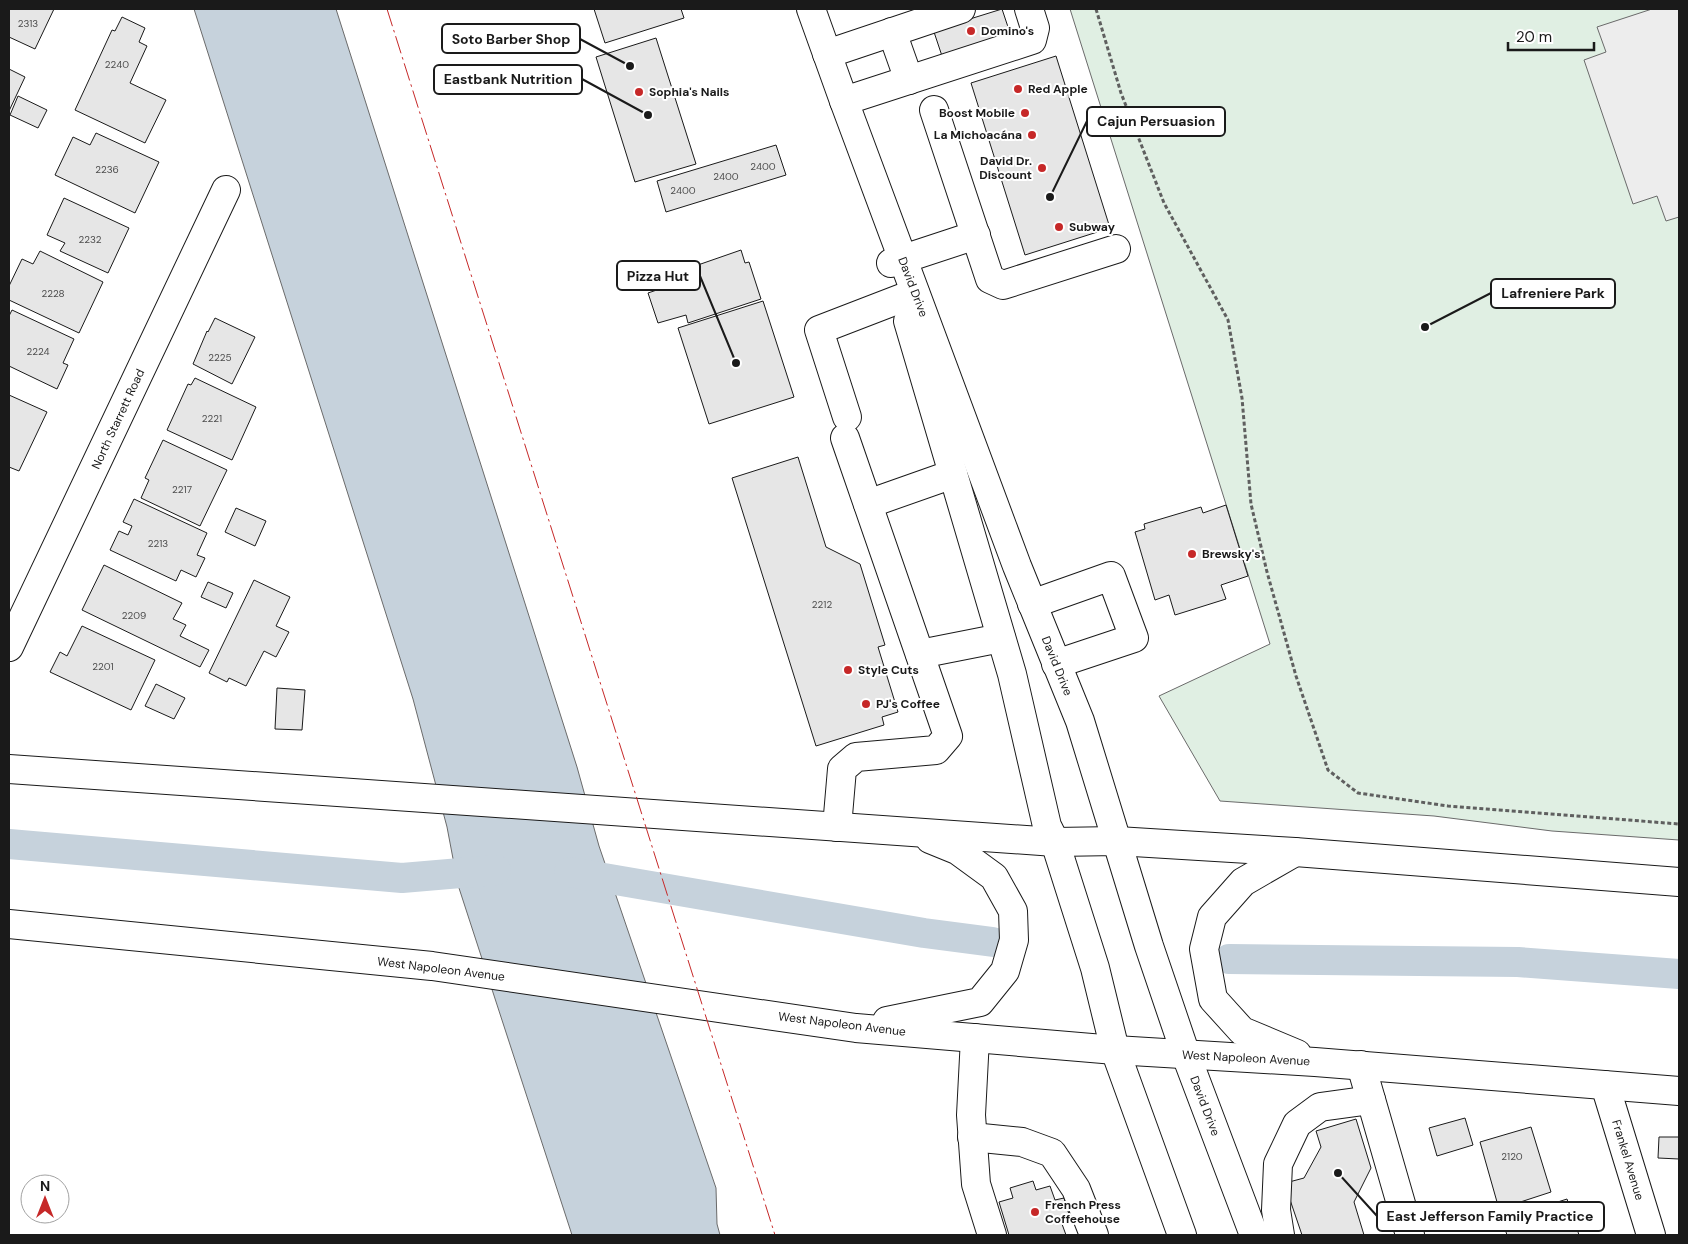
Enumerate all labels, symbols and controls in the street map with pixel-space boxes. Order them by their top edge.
house number: 2313 [18,17,38,30]
scale bar [1508,20,1594,52]
place label: Domino's [981,23,1034,39]
callout: Soto Barber Shop [442,24,580,53]
marker: Domino's [965,25,977,37]
text: 20 m [1516,27,1552,47]
text: Soto Barber Shop [452,30,570,48]
house number: 2240 [105,58,129,71]
callout: Eastbank Nutrition [434,65,582,94]
text: Eastbank Nutrition [444,70,572,88]
place label: Red Apple [1028,81,1088,97]
marker: Red Apple [1012,83,1024,95]
place label: Sophia's Nails [649,84,729,100]
marker: Sophia's Nails [633,86,645,98]
place label: Boost Mobile [939,105,1015,121]
marker: Boost Mobile [1019,107,1031,119]
callout: Cajun Persuasion [1087,107,1225,136]
text: Cajun Persuasion [1097,112,1215,130]
place label: La Michoacána [934,127,1022,143]
marker: La Michoacána [1026,129,1038,141]
place label: David Dr. Discount [979,153,1032,183]
house number: 2400 [750,160,776,173]
marker: David Dr. Discount [1036,162,1048,174]
house number: 2236 [95,163,119,176]
house number: 2400 [713,170,739,183]
house number: 2400 [670,184,696,197]
place label: Subway [1069,219,1116,235]
marker: Subway [1053,221,1065,233]
house number: 2232 [78,233,102,246]
street label: David Drive [894,255,932,319]
callout: Pizza Hut [617,261,700,290]
text: Pizza Hut [627,267,689,285]
callout: Lafreniere Park [1491,279,1615,308]
text: Lafreniere Park [1501,284,1605,302]
house number: 2228 [41,287,65,300]
house number: 2224 [26,345,50,358]
house number: 2225 [208,351,232,364]
street label: North Starrett Road [88,366,148,472]
house number: 2221 [202,412,222,425]
house number: 2217 [172,483,192,496]
house number: 2213 [148,537,168,550]
place label: Brewsky's [1202,546,1261,562]
marker: Brewsky's [1186,548,1198,560]
house number: 2212 [812,598,832,611]
house number: 2209 [122,609,146,622]
street label: David Drive [1038,634,1076,698]
house number: 2201 [92,660,114,673]
place label: Style Cuts [858,662,919,678]
marker: Style Cuts [842,664,854,676]
place label: PJ's Coffee [876,696,940,712]
marker: PJ's Coffee [860,698,872,710]
street label: West Napoleon Avenue [376,953,506,985]
street label: West Napoleon Avenue [777,1008,907,1040]
street label: West Napoleon Avenue [1181,1047,1311,1069]
street label: David Drive [1186,1074,1224,1138]
street label: Frankel Avenue [1608,1118,1648,1202]
house number: 2120 [1501,1150,1523,1163]
north arrow [20,1174,70,1224]
text: N [40,1177,50,1195]
place label: French Press Coffeehouse [1045,1197,1121,1227]
callout: East Jefferson Family Practice [1377,1202,1604,1231]
marker: French Press Coffeehouse [1029,1206,1041,1218]
text: East Jefferson Family Practice [1387,1207,1593,1225]

